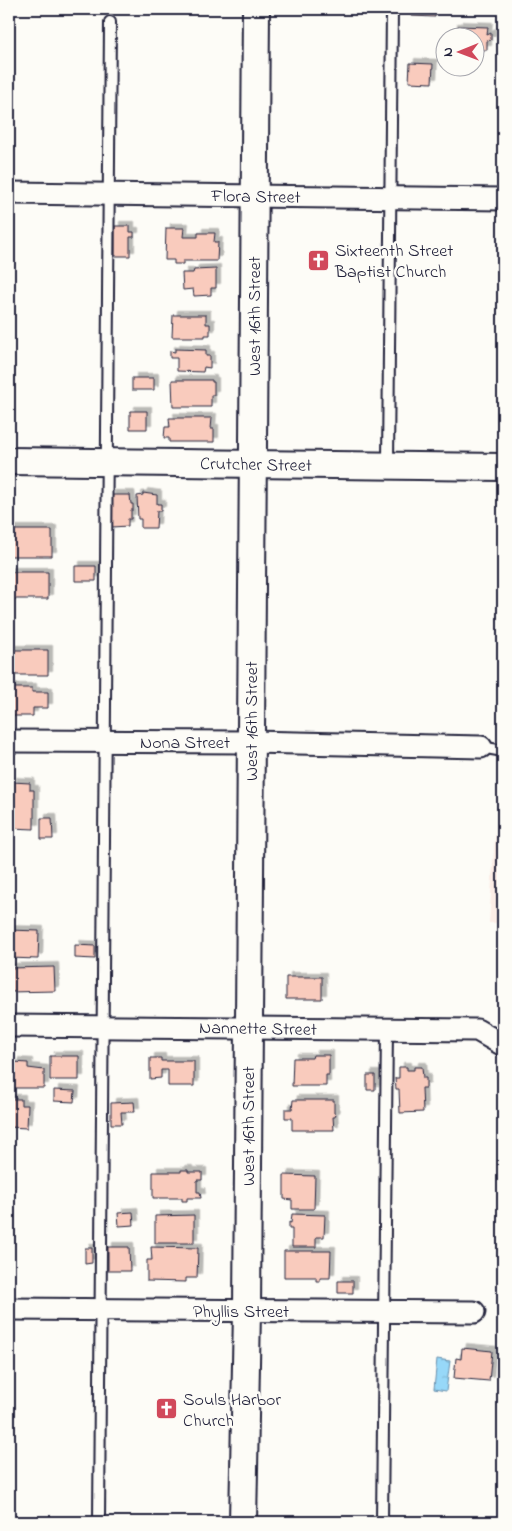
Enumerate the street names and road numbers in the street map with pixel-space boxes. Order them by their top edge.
street label: Flora Street [210,184,301,212]
street label: West 16th Street [243,256,269,376]
street label: Crutcher Street [200,452,312,480]
street label: West 16th Street [240,661,266,781]
street label: Nona Street [140,731,230,757]
street label: Nannette Street [199,1016,317,1044]
street label: West 16th Street [237,1066,263,1186]
street label: Phyllis Street [193,1300,289,1326]

